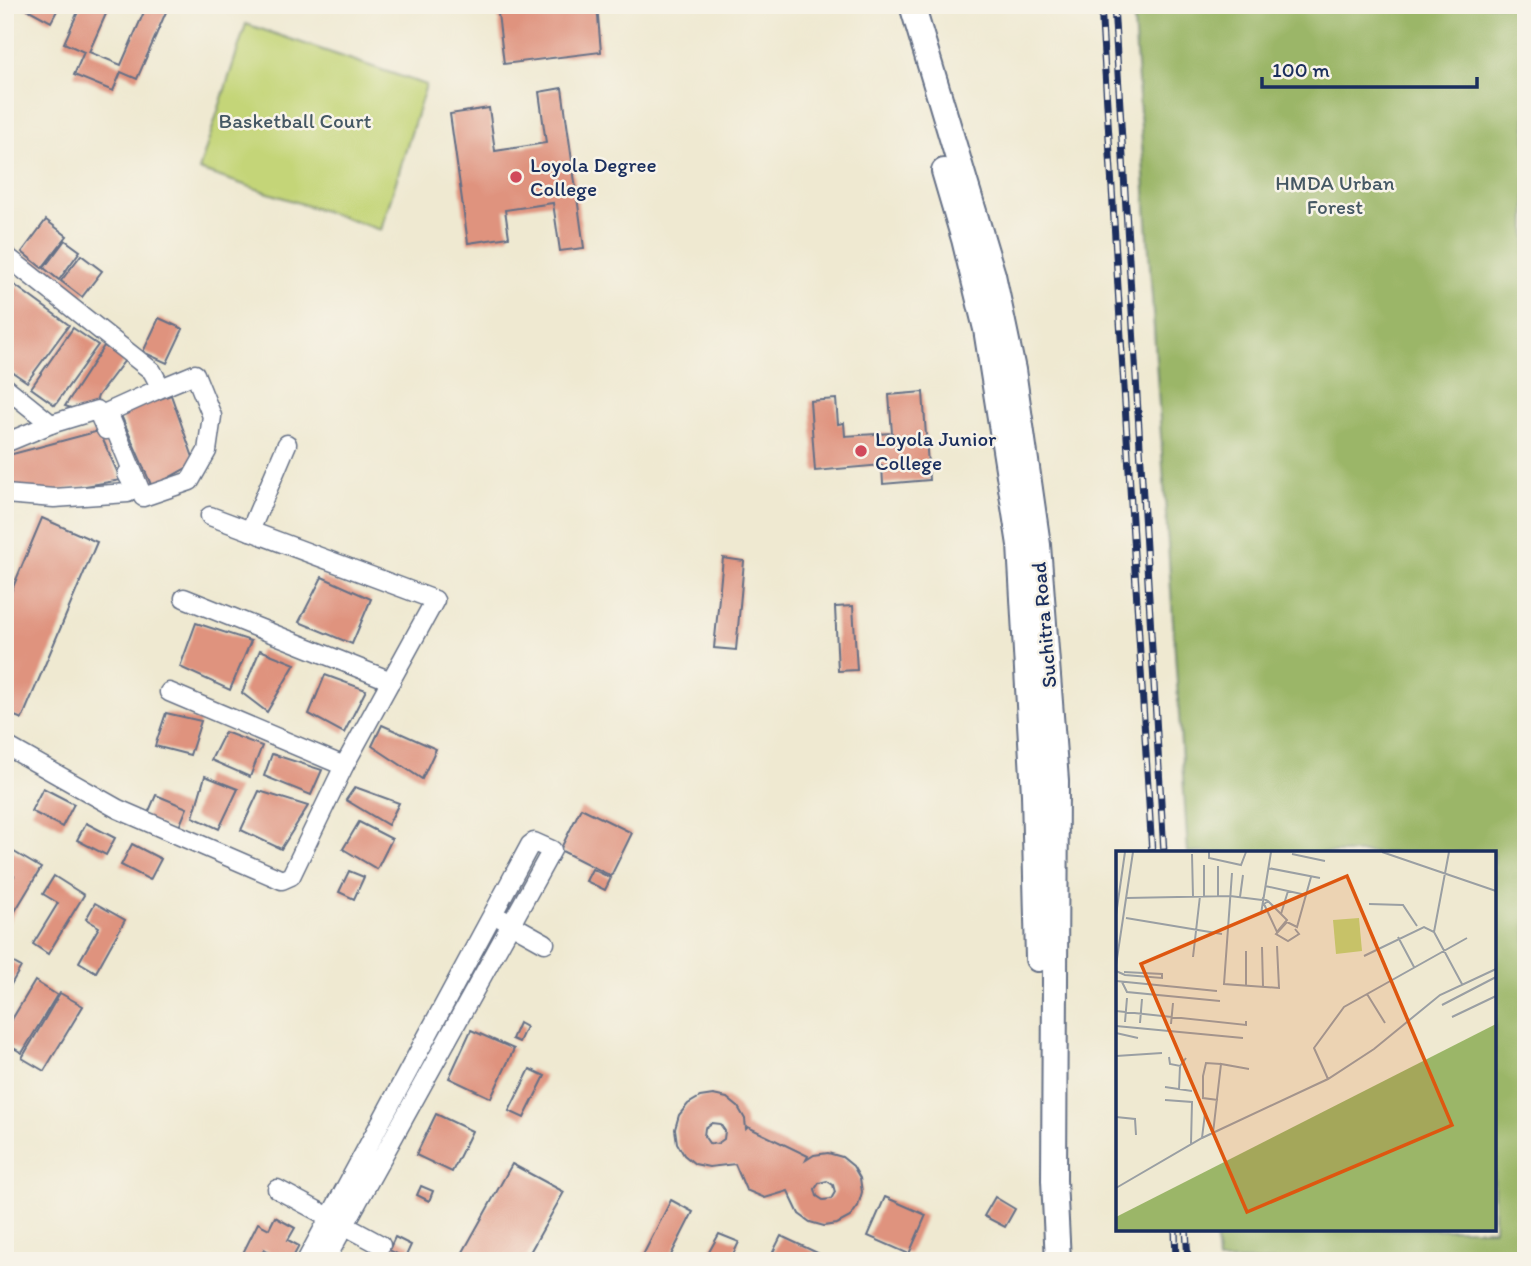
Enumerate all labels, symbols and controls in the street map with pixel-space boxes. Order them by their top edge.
scale bar [1262,46,1477,90]
text: 100 m [1272,57,1330,82]
park label: Basketball Court [219,108,372,133]
place label: Loyola Degree College [530,152,657,201]
marker: Loyola Degree College [508,169,524,185]
park label: HMDA Urban Forest [1275,170,1395,219]
place label: Loyola Junior College [875,426,997,475]
marker: Loyola Junior College [853,443,869,459]
street label: Suchitra Road [1026,561,1061,689]
inset map [1116,851,1496,1231]

